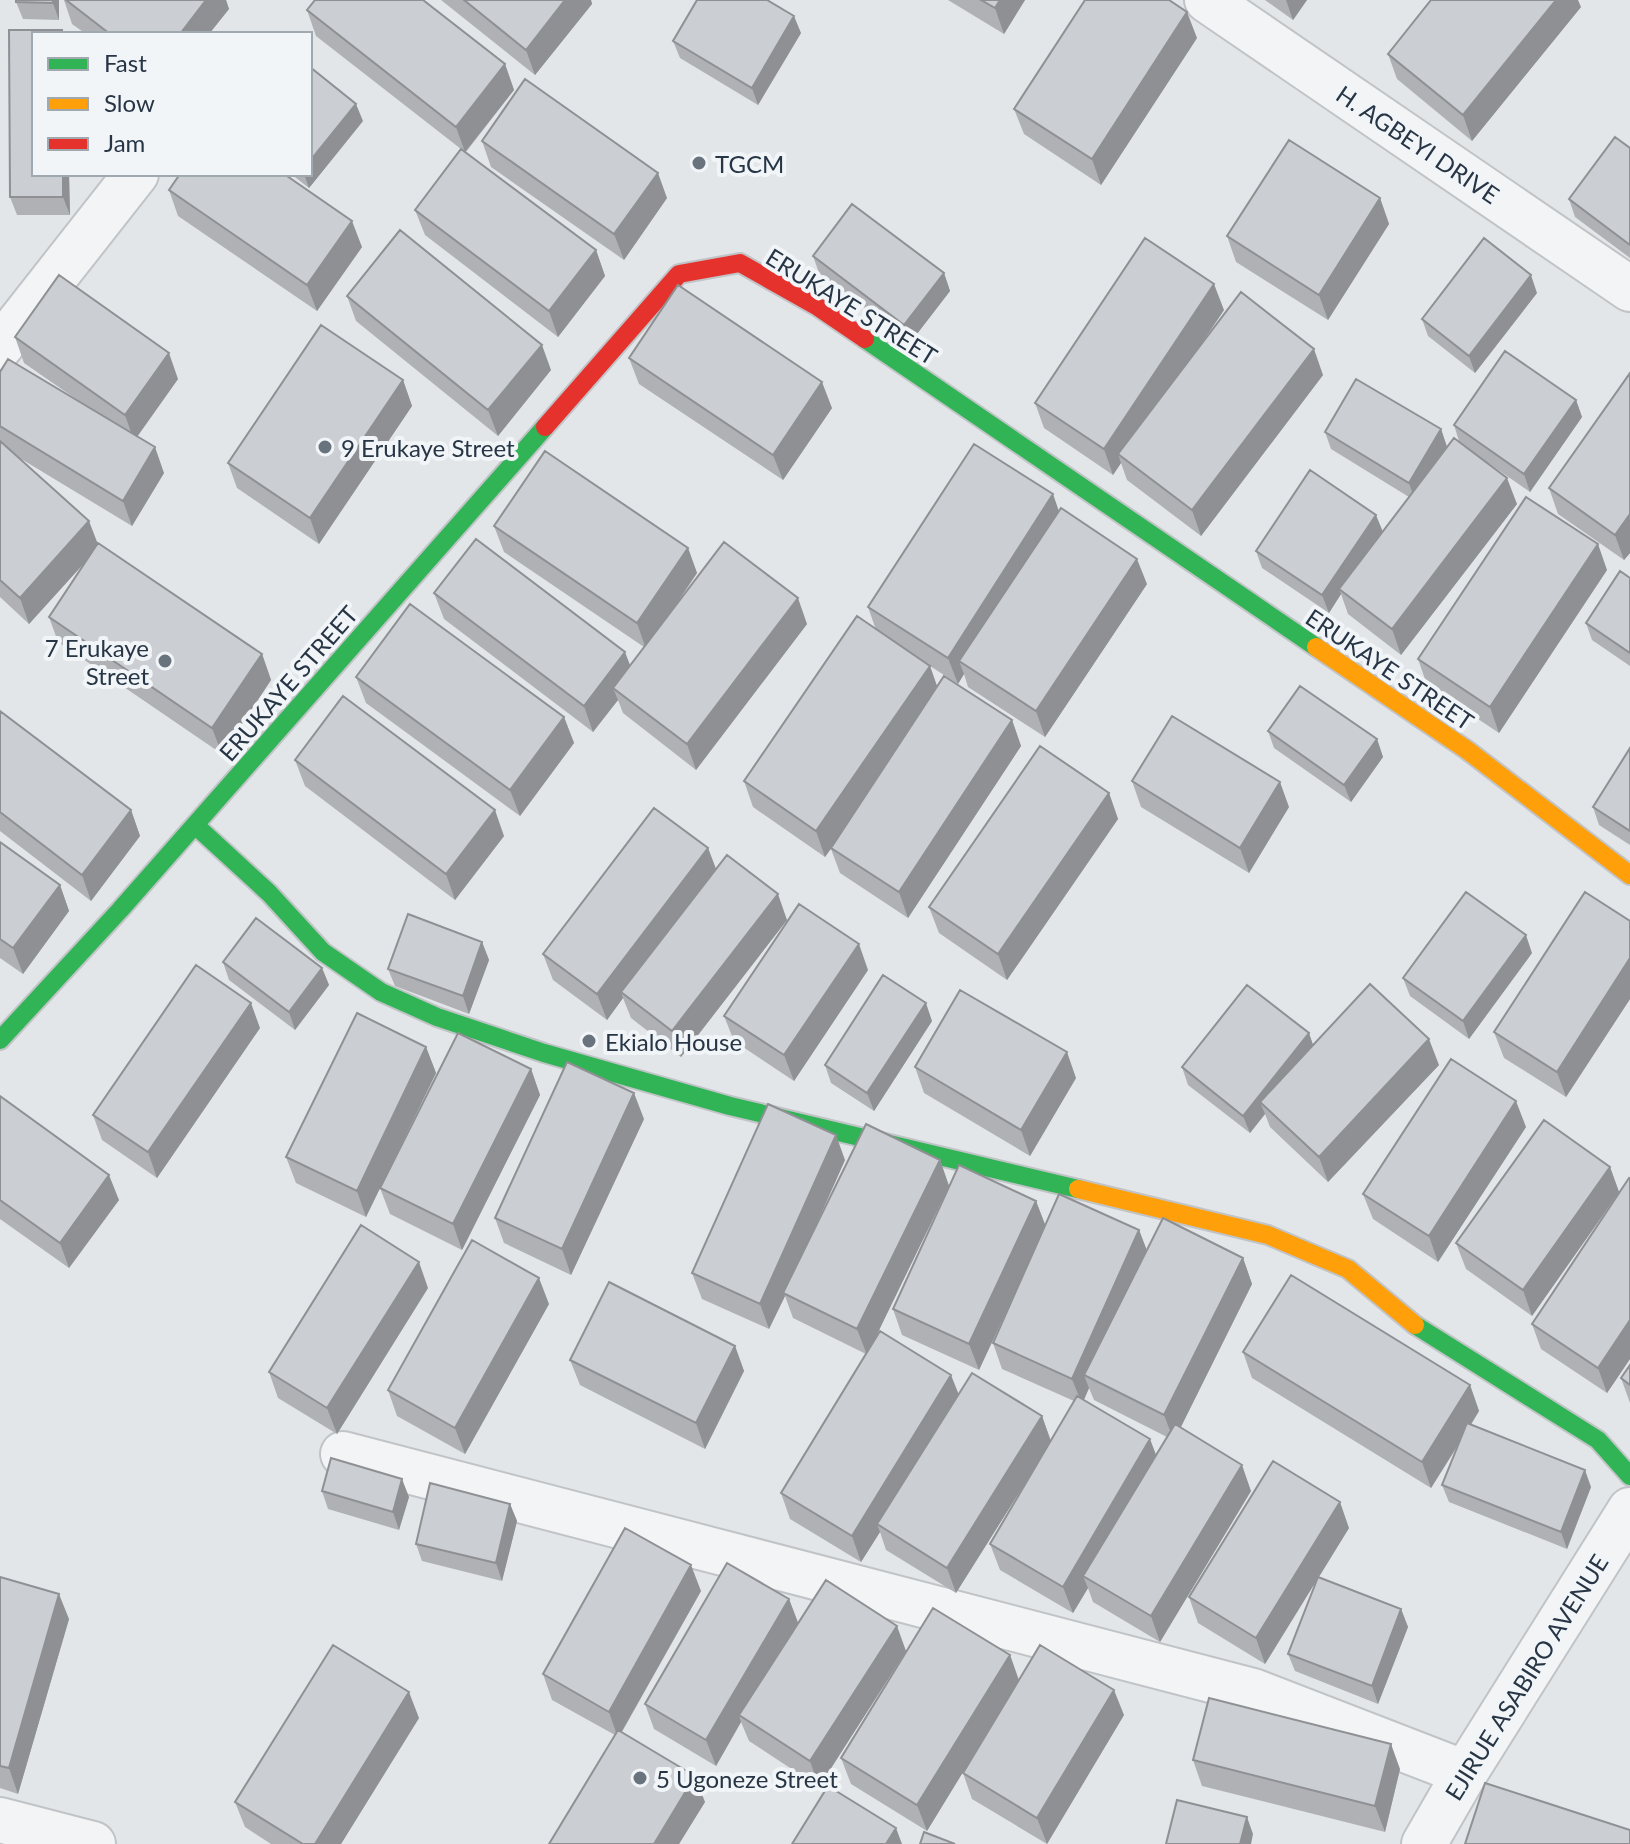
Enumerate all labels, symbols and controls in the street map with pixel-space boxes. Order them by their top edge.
legend [32,32,312,176]
text: Fast [104,48,147,77]
street label: H. AGBEYI DRIVE [1331,79,1505,209]
text: Slow [104,88,155,117]
text: Jam [104,128,145,157]
place label: TGCM [715,149,784,178]
marker: TGCM [690,154,708,172]
street label: ERUKAYE STREET [761,242,943,370]
place label: 9 Erukaye Street [341,433,515,462]
marker: 9 Erukaye Street [316,438,334,456]
street label: ERUKAYE STREET [213,600,363,766]
street label: ERUKAYE STREET [1301,602,1479,736]
place label: 7 Erukaye Street [45,633,149,690]
marker: 7 Erukaye Street [156,652,174,670]
place label: Ekialo House [605,1027,742,1056]
marker: Ekialo House [580,1032,598,1050]
street label: EJIRUE ASABIRO AVENUE [1438,1549,1614,1805]
place label: 5 Ugoneze Street [656,1764,838,1793]
marker: 5 Ugoneze Street [631,1769,649,1787]

